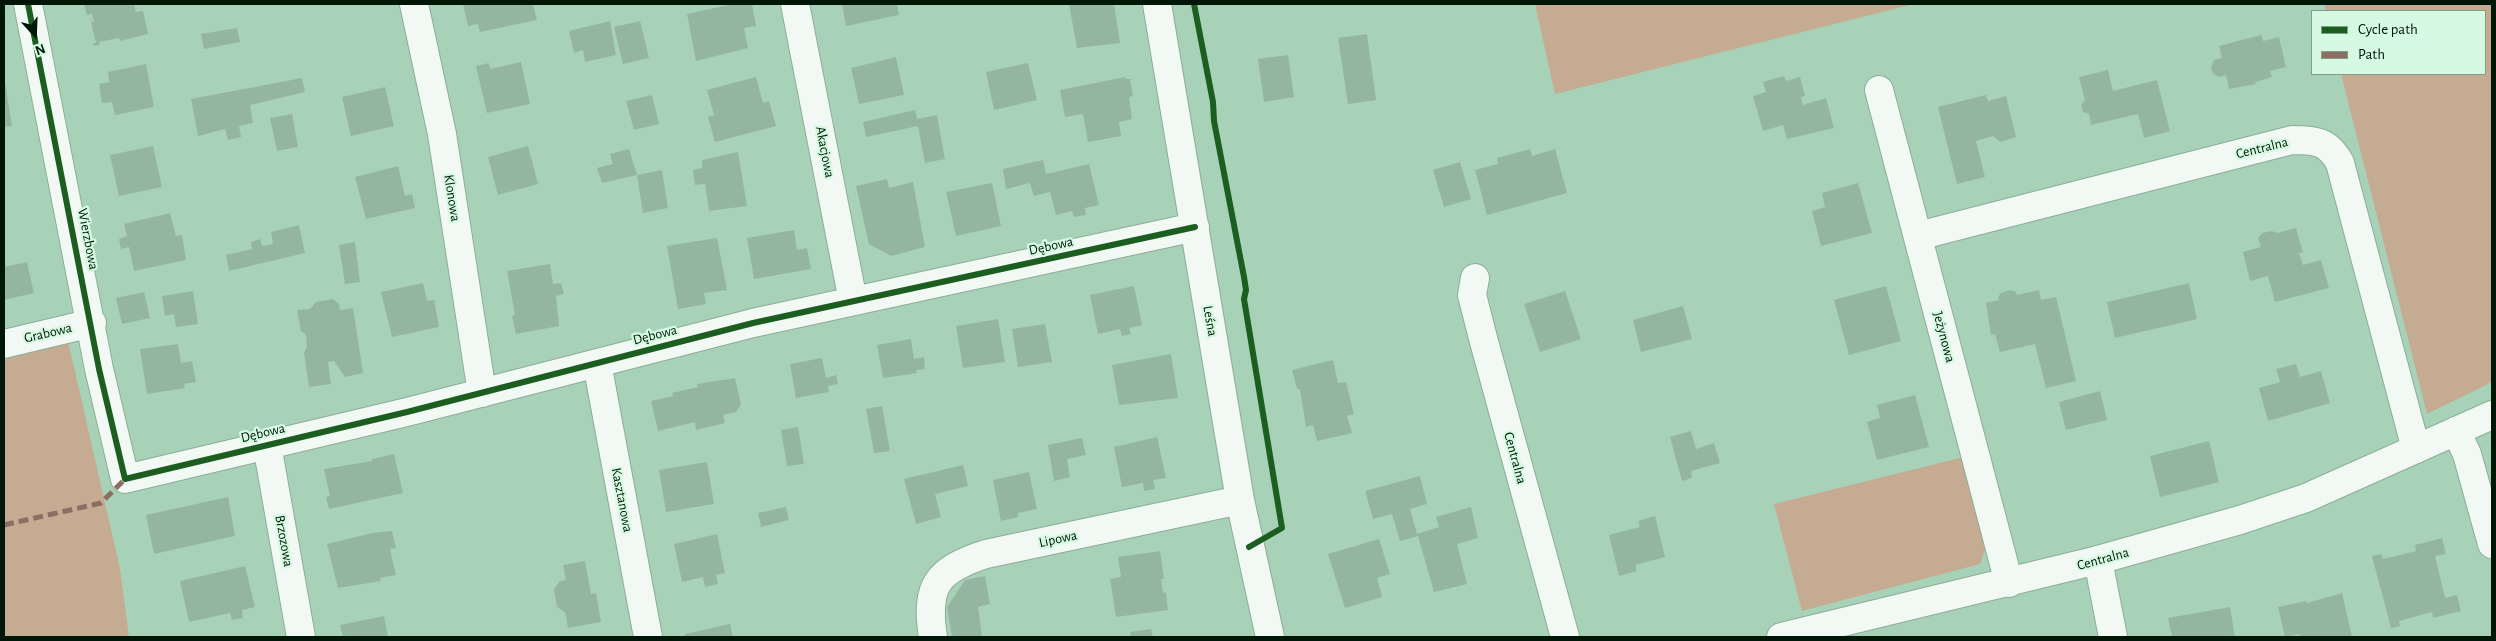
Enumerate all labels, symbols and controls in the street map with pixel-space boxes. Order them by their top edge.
north arrow [10,10,60,60]
legend [2311,10,2486,75]
text: Cycle path [2358,22,2418,37]
text: N [33,41,47,57]
text: Path [2358,47,2385,62]
street label: Akacjowa [812,125,838,179]
street label: Centralna [2234,133,2290,163]
street label: Klonowa [440,173,464,223]
street label: Wierzbowa [74,207,102,271]
street label: Dębowa [1027,233,1075,259]
street label: Leśna [1199,304,1221,338]
street label: Jeżynowa [1929,310,1959,364]
street label: Grabowa [22,319,74,347]
street label: Dębowa [631,321,679,349]
street label: Dębowa [239,420,287,446]
street label: Centralna [1500,430,1530,486]
street label: Kasztanowa [608,466,636,534]
street label: Brzozowa [271,514,297,568]
street label: Lipowa [1037,527,1079,551]
street label: Centralna [2075,544,2131,574]

